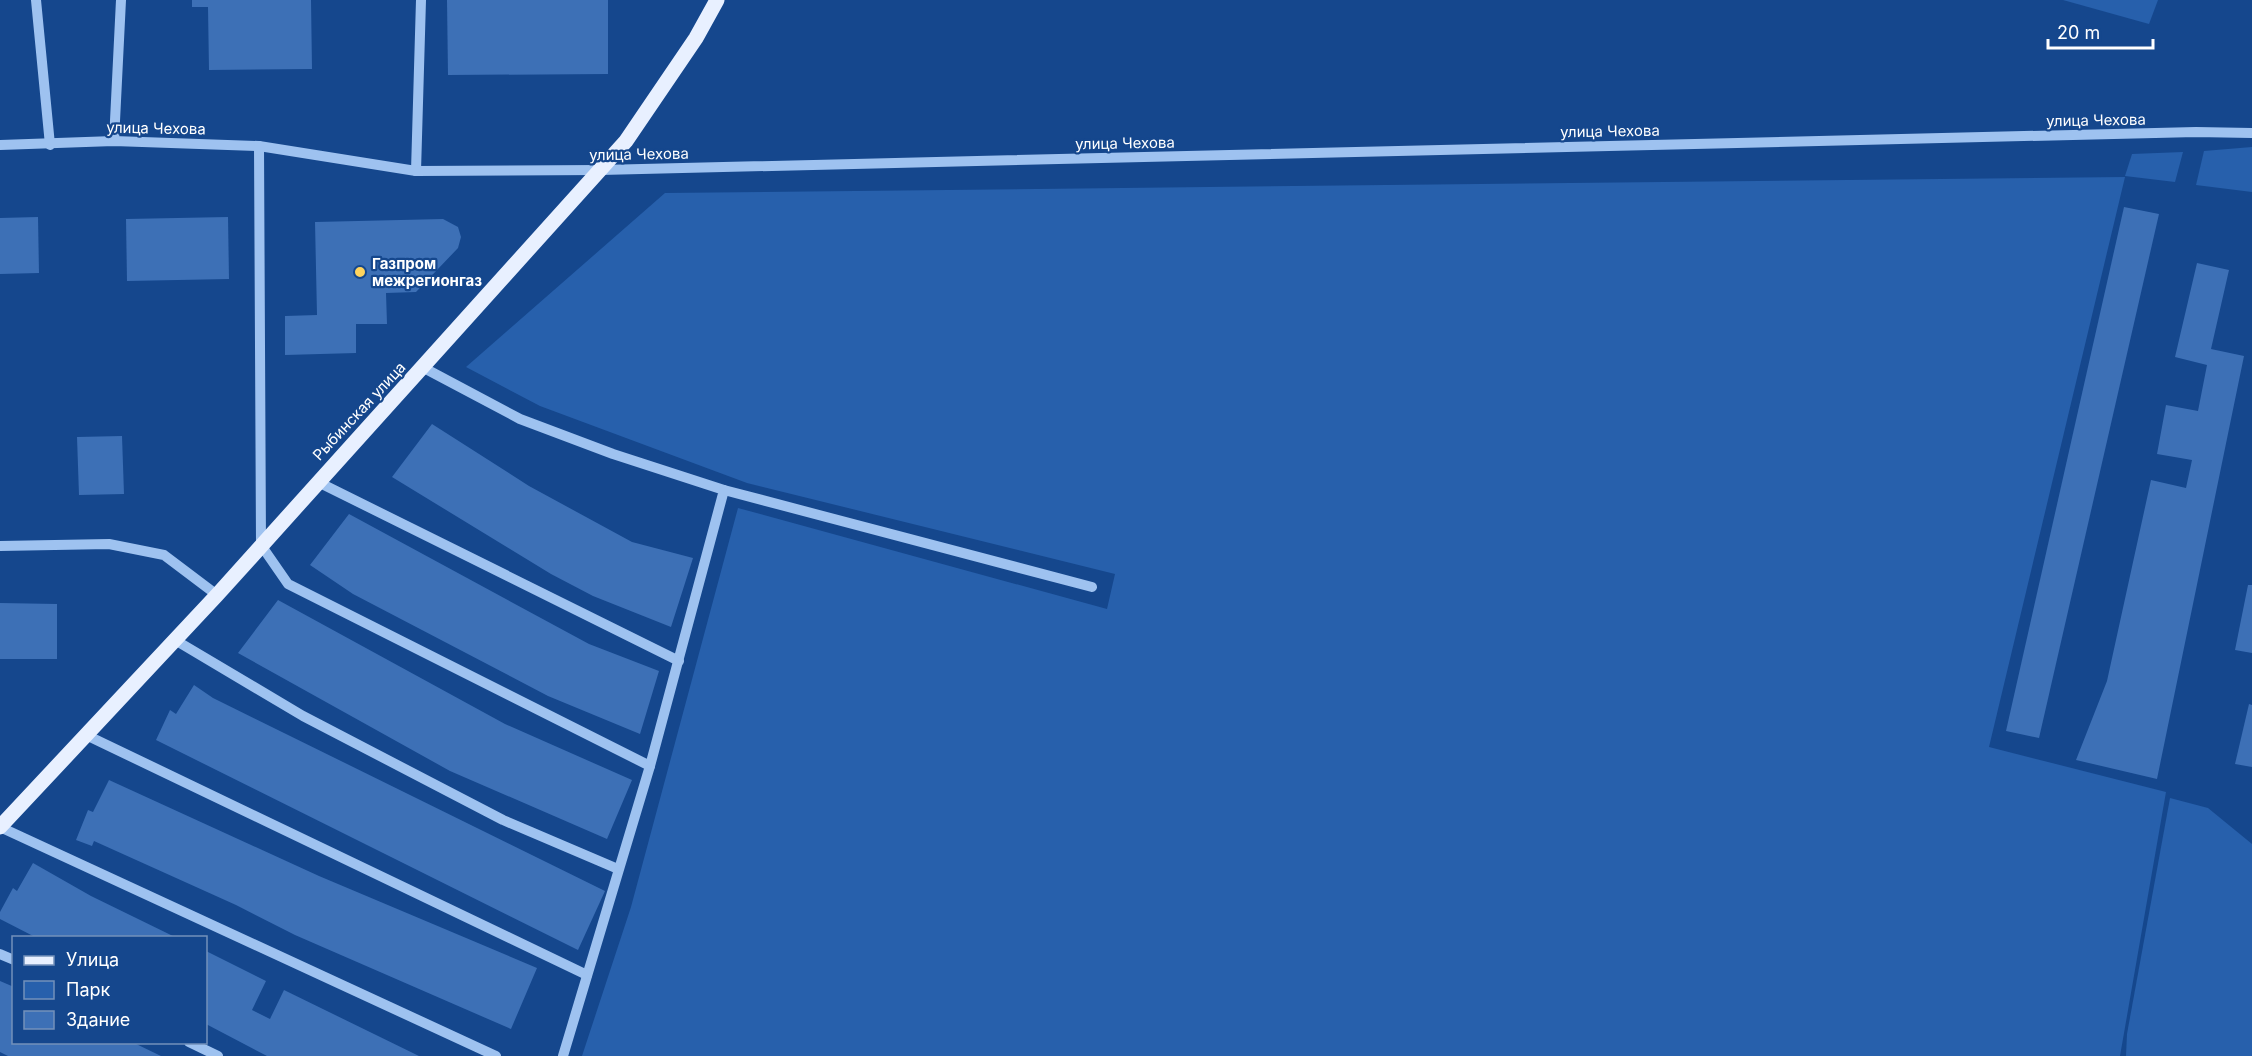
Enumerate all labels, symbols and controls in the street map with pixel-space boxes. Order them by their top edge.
scale bar [2048,12,2153,50]
text: 20 m [2057,22,2100,43]
street label: улица Чехова [2046,110,2146,130]
street label: улица Чехова [106,118,206,138]
street label: улица Чехова [1560,121,1660,141]
street label: улица Чехова [1075,133,1175,153]
street label: улица Чехова [589,144,689,164]
place label: Газпром межрегионгаз [372,254,482,290]
marker: Газпром межрегионгаз [353,265,367,279]
street label: Рыбинская улица [309,358,409,464]
legend [12,936,207,1044]
text: Улица [66,949,119,970]
text: Парк [66,979,111,1000]
text: Здание [66,1009,130,1030]

